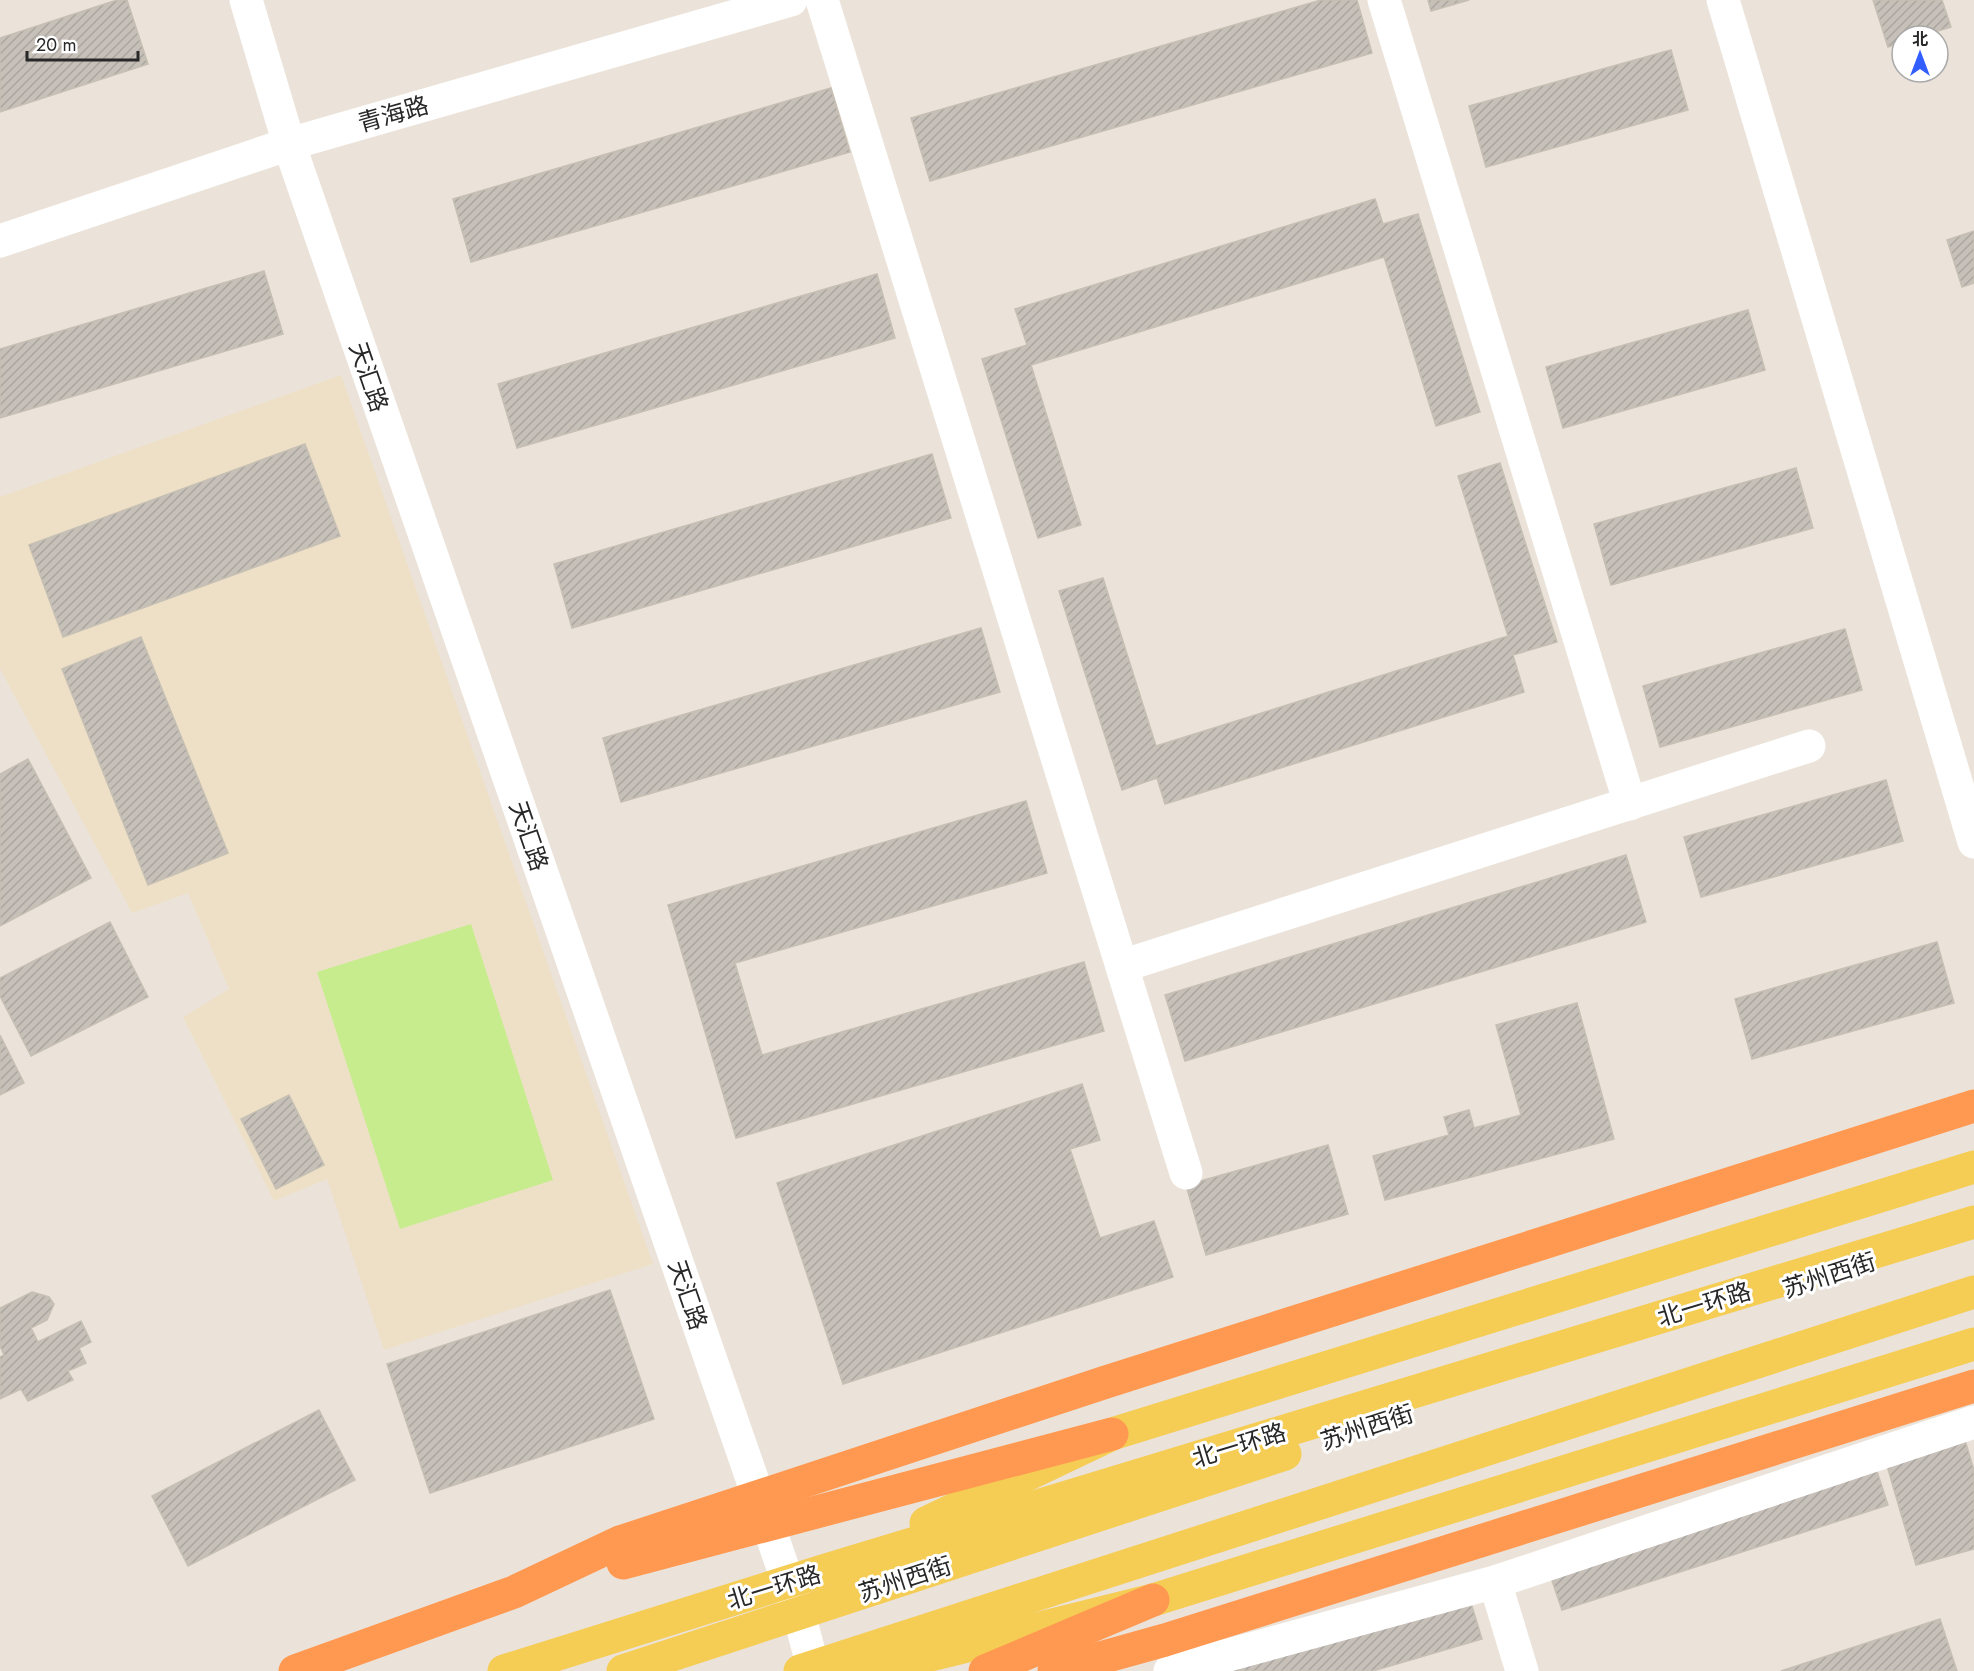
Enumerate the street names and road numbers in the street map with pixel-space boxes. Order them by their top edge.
street label: 青海路 [354,87,432,141]
street label: 天汇路 [341,337,397,417]
street label: 天汇路 [501,796,557,876]
street label: 苏州西街 [1778,1244,1880,1306]
street label: 天汇路 [660,1255,716,1335]
street label: 北一环路 [1653,1273,1755,1335]
street label: 苏州西街 [1316,1396,1418,1458]
street label: 北一环路 [1188,1414,1290,1476]
street label: 苏州西街 [854,1548,956,1610]
street label: 北一环路 [723,1556,825,1618]

